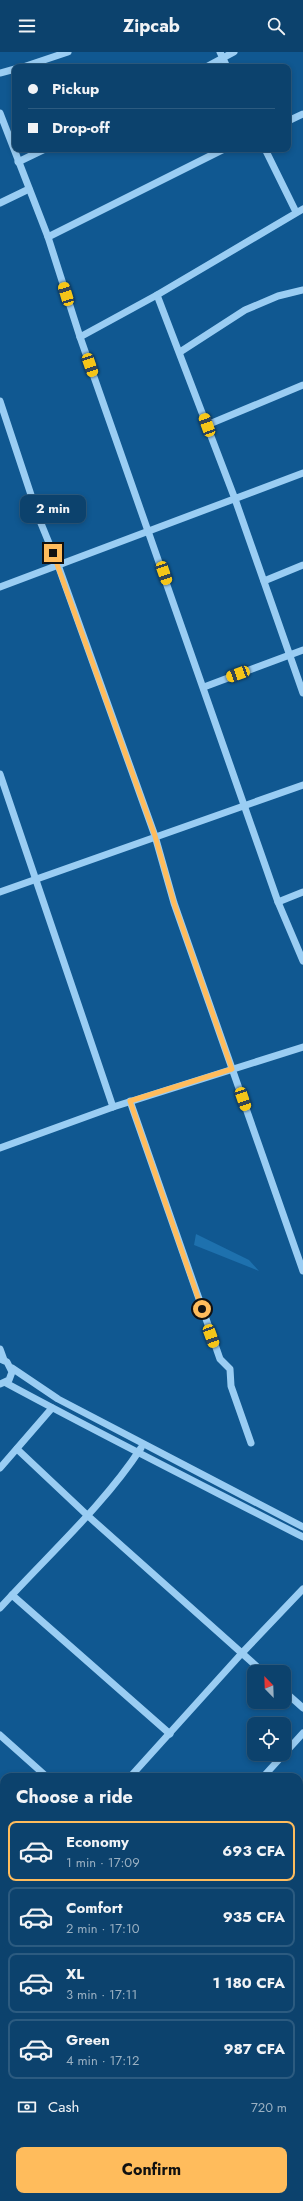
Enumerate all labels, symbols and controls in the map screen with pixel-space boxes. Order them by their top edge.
text: Zipcab [123,13,180,39]
icon: menu [16,15,38,37]
icon: search [265,15,287,37]
text: Pickup [52,78,99,100]
text: Drop-off [52,117,110,139]
car [57,281,75,307]
car [80,352,100,378]
car [197,412,217,438]
callout: 2 min [20,495,86,523]
text: 2 min [36,499,70,518]
route end [44,544,62,562]
car [154,560,174,586]
car [225,664,251,684]
car [233,1086,253,1112]
route start [193,1300,211,1318]
car [201,1323,221,1349]
north arrow [247,1665,291,1709]
map controls [247,1665,291,1761]
button: locate [247,1717,291,1761]
text: Choose a ride [16,1784,133,1810]
text: Economy [66,1831,129,1853]
icon: car [18,1833,54,1869]
text: 693 CFA [222,1840,285,1862]
text: 1 min · 17:09 [66,1853,140,1872]
text: Comfort [66,1897,123,1919]
icon: car [18,1899,54,1935]
text: 935 CFA [223,1906,285,1928]
text: 2 min · 17:10 [66,1919,140,1938]
text: XL [66,1963,84,1985]
icon: car [18,1965,54,2001]
text: 1 180 CFA [213,1972,285,1994]
text: 3 min · 17:11 [66,1985,137,2004]
text: Green [66,2029,110,2051]
icon: car [18,2031,54,2067]
text: 987 CFA [223,2038,285,2060]
text: 4 min · 17:12 [66,2051,139,2070]
icon: cash [16,2096,38,2118]
text: Cash [48,2096,79,2118]
text: 720 m [251,2098,287,2117]
button: Confirm [16,2147,287,2193]

